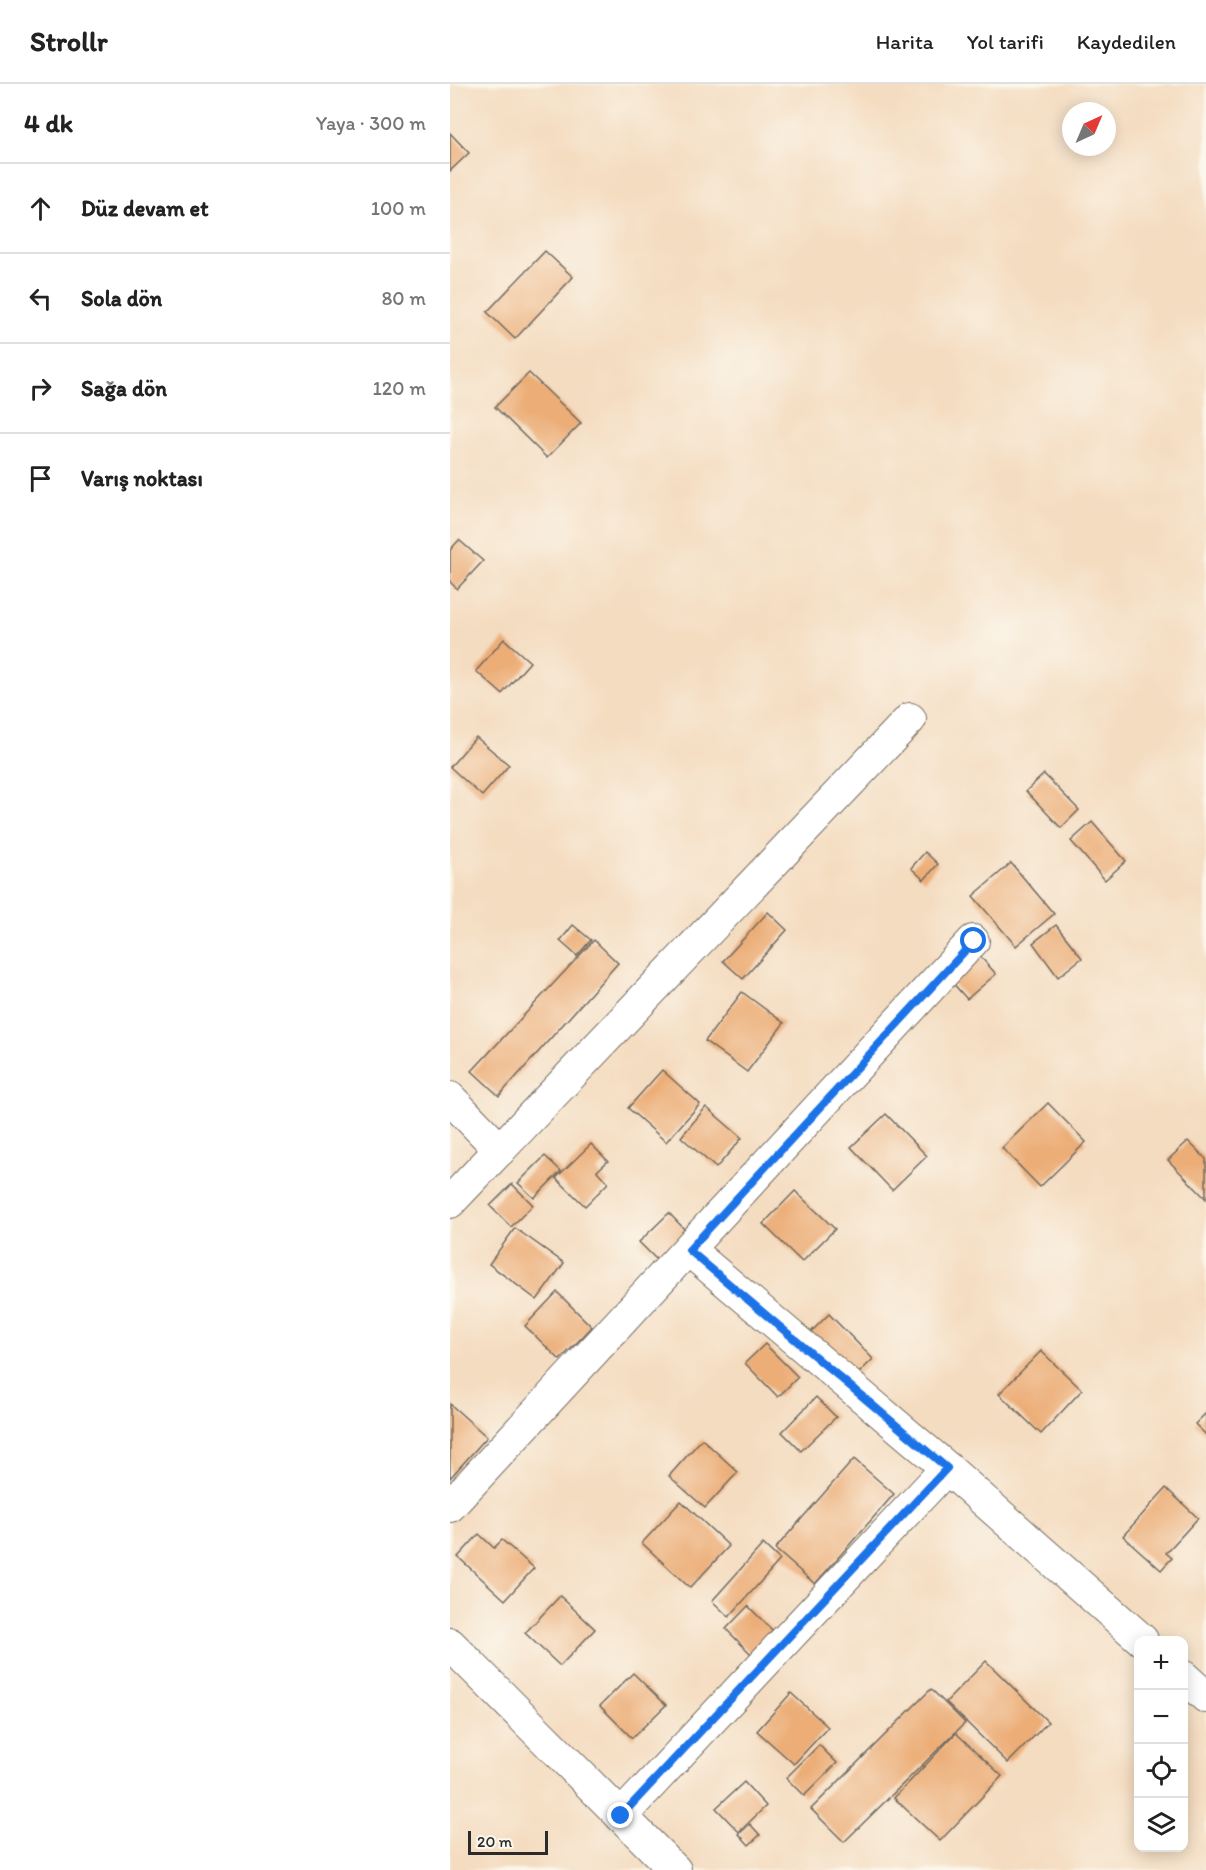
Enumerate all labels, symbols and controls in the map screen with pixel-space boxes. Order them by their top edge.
text: Strollr [30,24,108,58]
text: Harita [876,29,934,54]
text: Yol tarifi [967,29,1044,54]
text: Kaydedilen [1077,29,1176,54]
north arrow [1062,102,1116,156]
text: 4 dk [24,107,73,139]
text: Yaya · 300 m [316,111,426,135]
icon: ahead [24,192,57,225]
text: Düz devam et [81,195,208,222]
text: 100 m [371,196,426,220]
icon: left [24,282,57,315]
text: Sola dön [81,285,162,312]
text: 80 m [381,286,426,310]
icon: right [24,372,57,405]
text: Sağa dön [81,375,167,402]
text: 120 m [373,376,426,400]
icon: arrive [24,462,57,495]
text: Varış noktası [81,465,203,492]
route start [960,927,986,953]
map controls [1134,1636,1188,1852]
button: + [1134,1636,1188,1690]
button: − [1134,1690,1188,1744]
button: locate [1134,1744,1188,1798]
button: layers [1134,1798,1188,1852]
route end [607,1802,633,1828]
scale bar [468,1828,548,1856]
text: 20 m [477,1832,512,1851]

